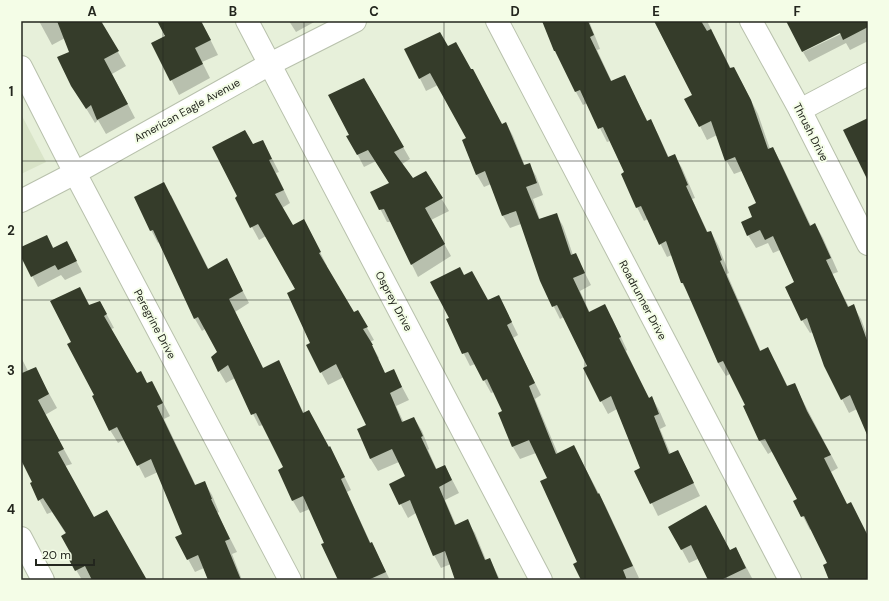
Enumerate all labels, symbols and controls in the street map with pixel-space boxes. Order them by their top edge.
text: A [87,3,97,20]
text: B [229,3,237,20]
text: C [369,3,379,20]
text: D [510,3,520,20]
text: E [652,3,660,20]
text: F [793,3,801,20]
street label: American Eagle Avenue [132,75,242,145]
text: 1 [9,83,13,100]
street label: Thrush Drive [790,100,832,164]
text: 2 [7,222,15,239]
street label: Roadrunner Drive [616,258,670,342]
street label: Osprey Drive [372,269,416,333]
street label: Peregrine Drive [131,287,179,361]
text: 3 [7,362,15,379]
text: 4 [7,501,15,518]
scale bar [36,541,94,567]
text: 20 m [42,547,71,563]

